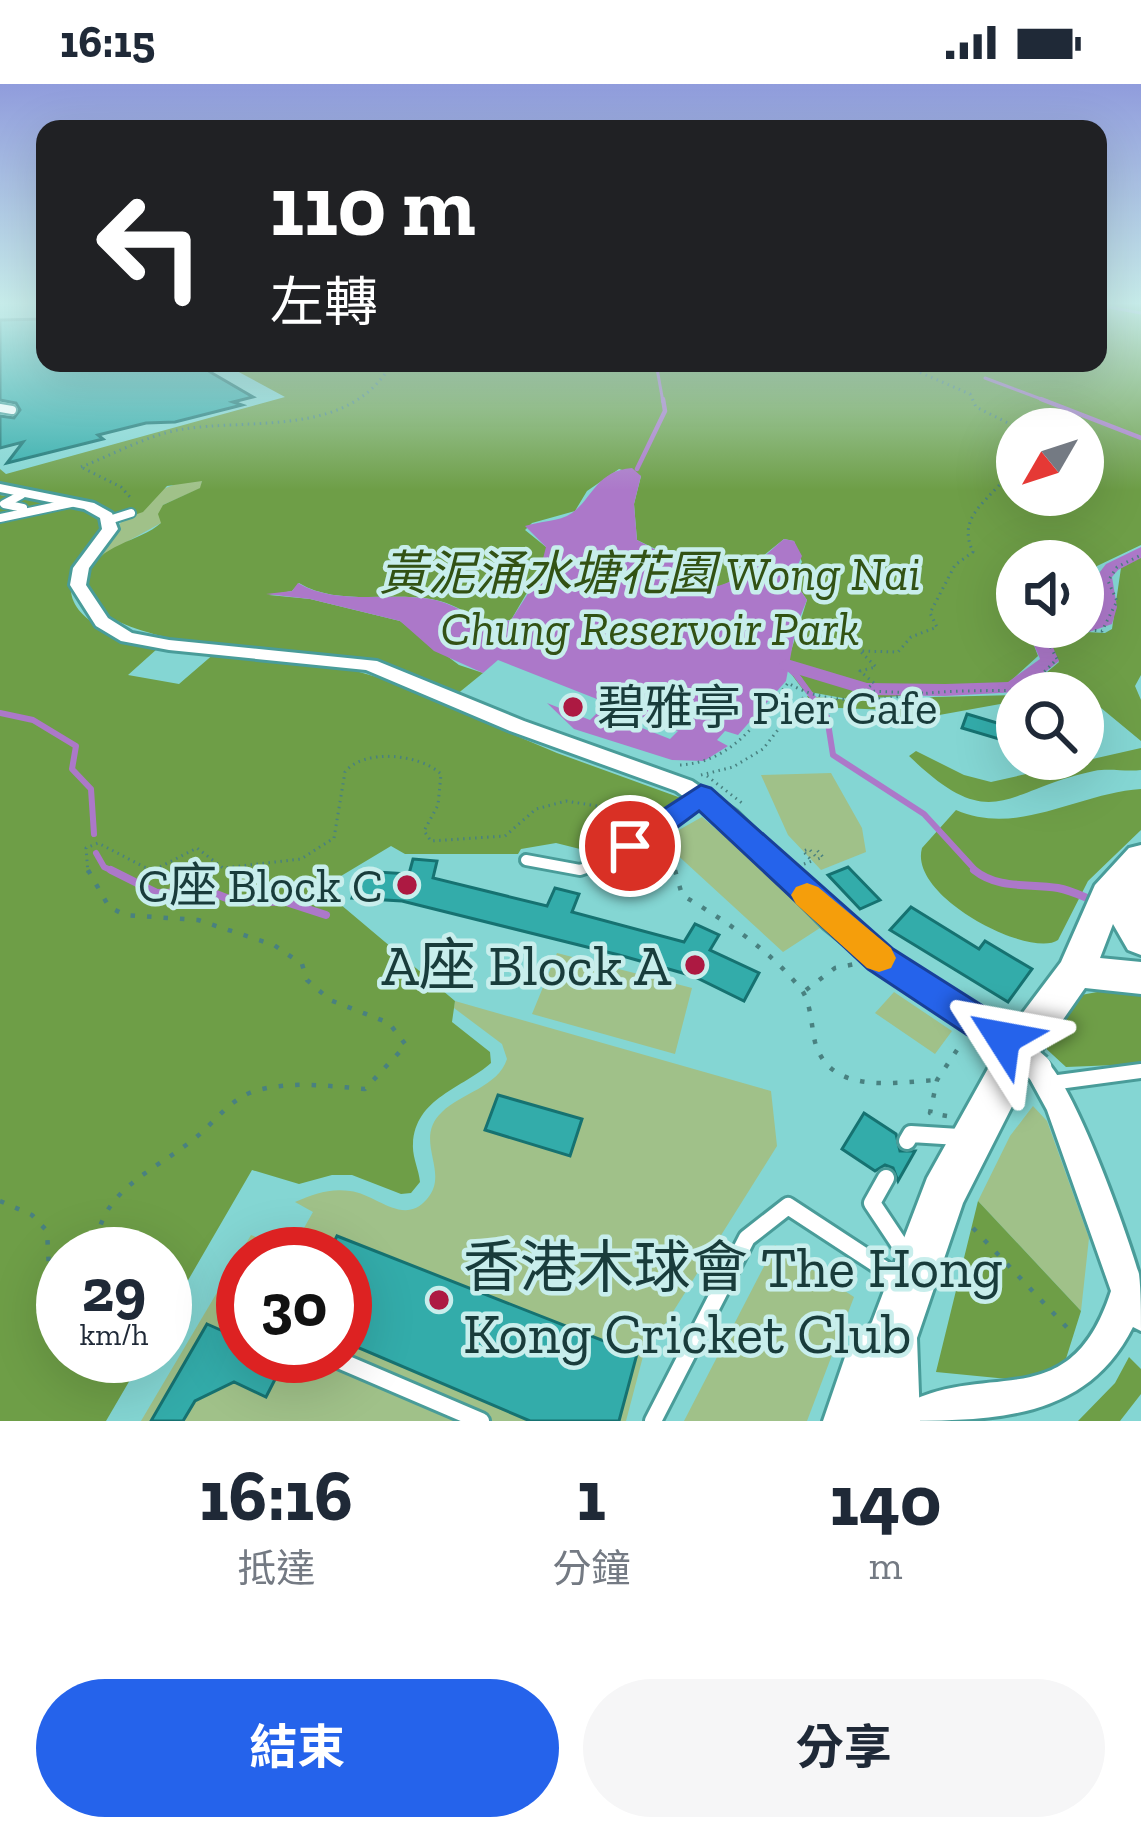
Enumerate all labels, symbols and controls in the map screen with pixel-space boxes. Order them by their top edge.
text: 16:15 [60,15,155,69]
text: 110 m [270,156,476,257]
icon: left [72,168,228,324]
text: 左轉 [270,270,378,335]
north arrow [996,408,1104,516]
map controls [996,408,1104,780]
button: sound [996,540,1104,648]
park label: 黃泥涌水塘花園 Wong Nai Chung Reservoir Park [379,545,921,657]
button: search [996,672,1104,780]
place label: 碧雅亭 Pier Cafe [597,679,937,736]
marker: 碧雅亭 Pier Cafe [560,694,586,720]
pin [579,795,681,897]
icon: arrive [597,813,663,879]
place label: C座 Block C [138,857,383,914]
marker: C座 Block C [394,872,420,898]
place label: A座 Block A [381,931,672,1000]
marker: A座 Block A [682,952,708,978]
position arrow [940,975,1066,1101]
speed limit sign: 30 [216,1227,372,1383]
place label: 香港木球會 The Hong Kong Cricket Club [463,1233,1003,1368]
text: 29 [82,1254,146,1326]
marker: 香港木球會 The Hong Kong Cricket Club [426,1287,452,1313]
text: km/h [80,1317,148,1353]
text: 16:16 [200,1452,353,1538]
text: 1 [577,1452,606,1538]
text: 140 [830,1457,941,1543]
text: m [869,1542,902,1589]
text: 抵達 [237,1545,315,1592]
text: 分鐘 [552,1545,630,1592]
button: 結束 [36,1679,559,1817]
button: 分享 [583,1679,1105,1817]

